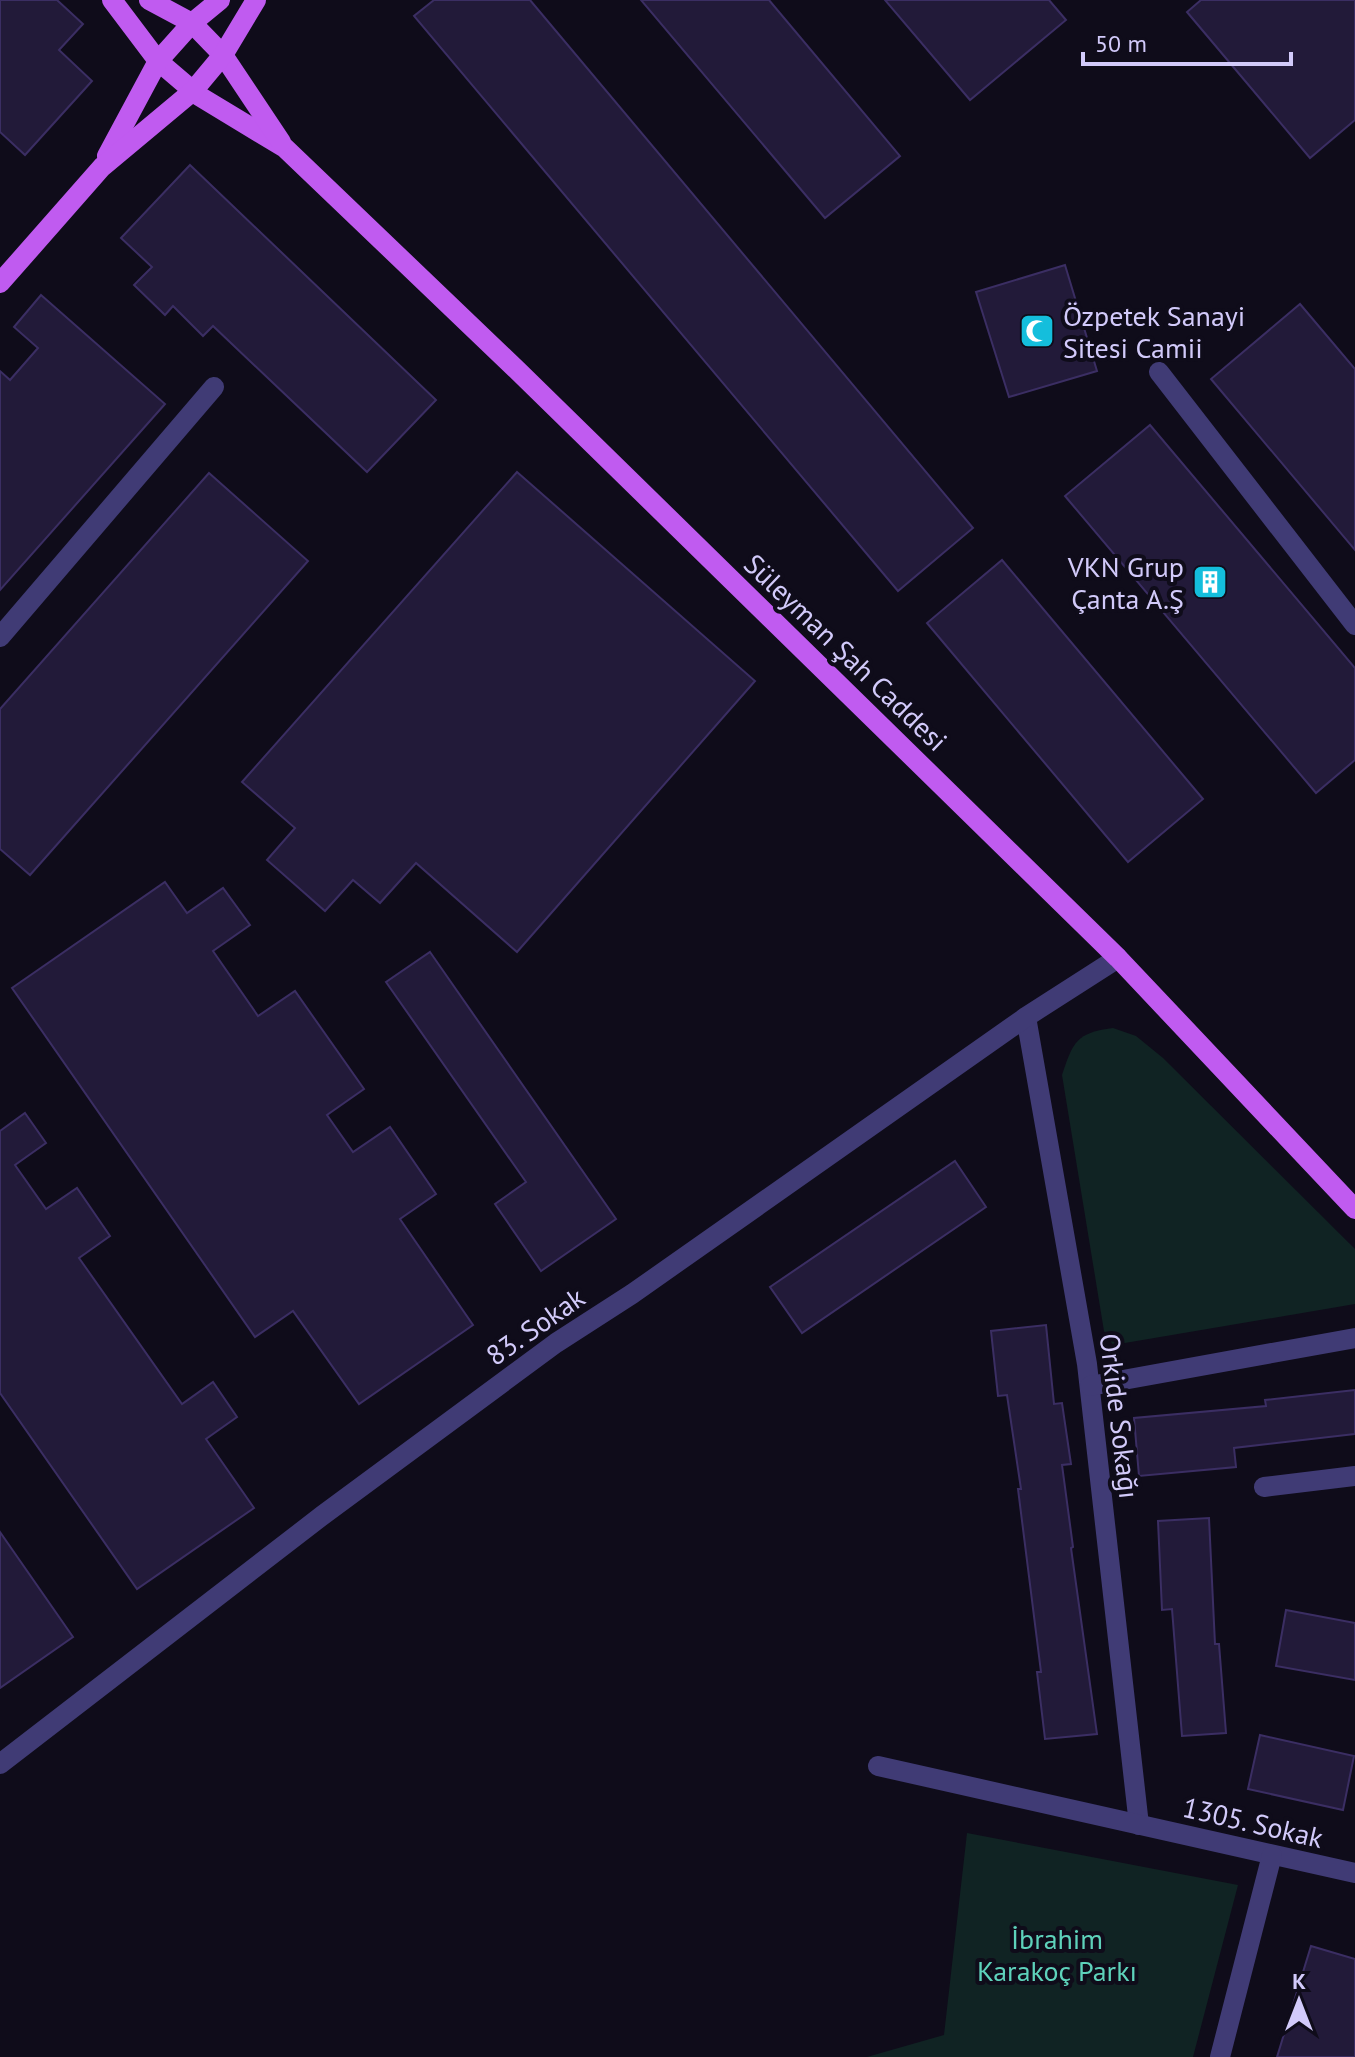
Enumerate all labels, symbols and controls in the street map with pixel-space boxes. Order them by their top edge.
scale bar [1083,16,1291,66]
text: 50 m [1095,28,1147,59]
place label: Özpetek Sanayi Sitesi Camii [1063,297,1245,366]
mosque icon: Özpetek Sanayi Sitesi Camii [1018,312,1056,350]
street label: Süleyman Şah Caddesi [736,545,956,759]
place label: VKN Grup Çanta A.Ş [1067,548,1184,617]
building icon: VKN Grup Çanta A.Ş [1191,563,1229,601]
street label: 83. Sokak [478,1278,592,1373]
street label: Orkide Sokağı [1092,1331,1148,1501]
street label: 1305. Sokak [1179,1788,1327,1856]
park label: İbrahim Karakoç Parkı [977,1920,1137,1989]
north arrow [1259,1961,1339,2041]
text: K [1292,1967,1306,1995]

